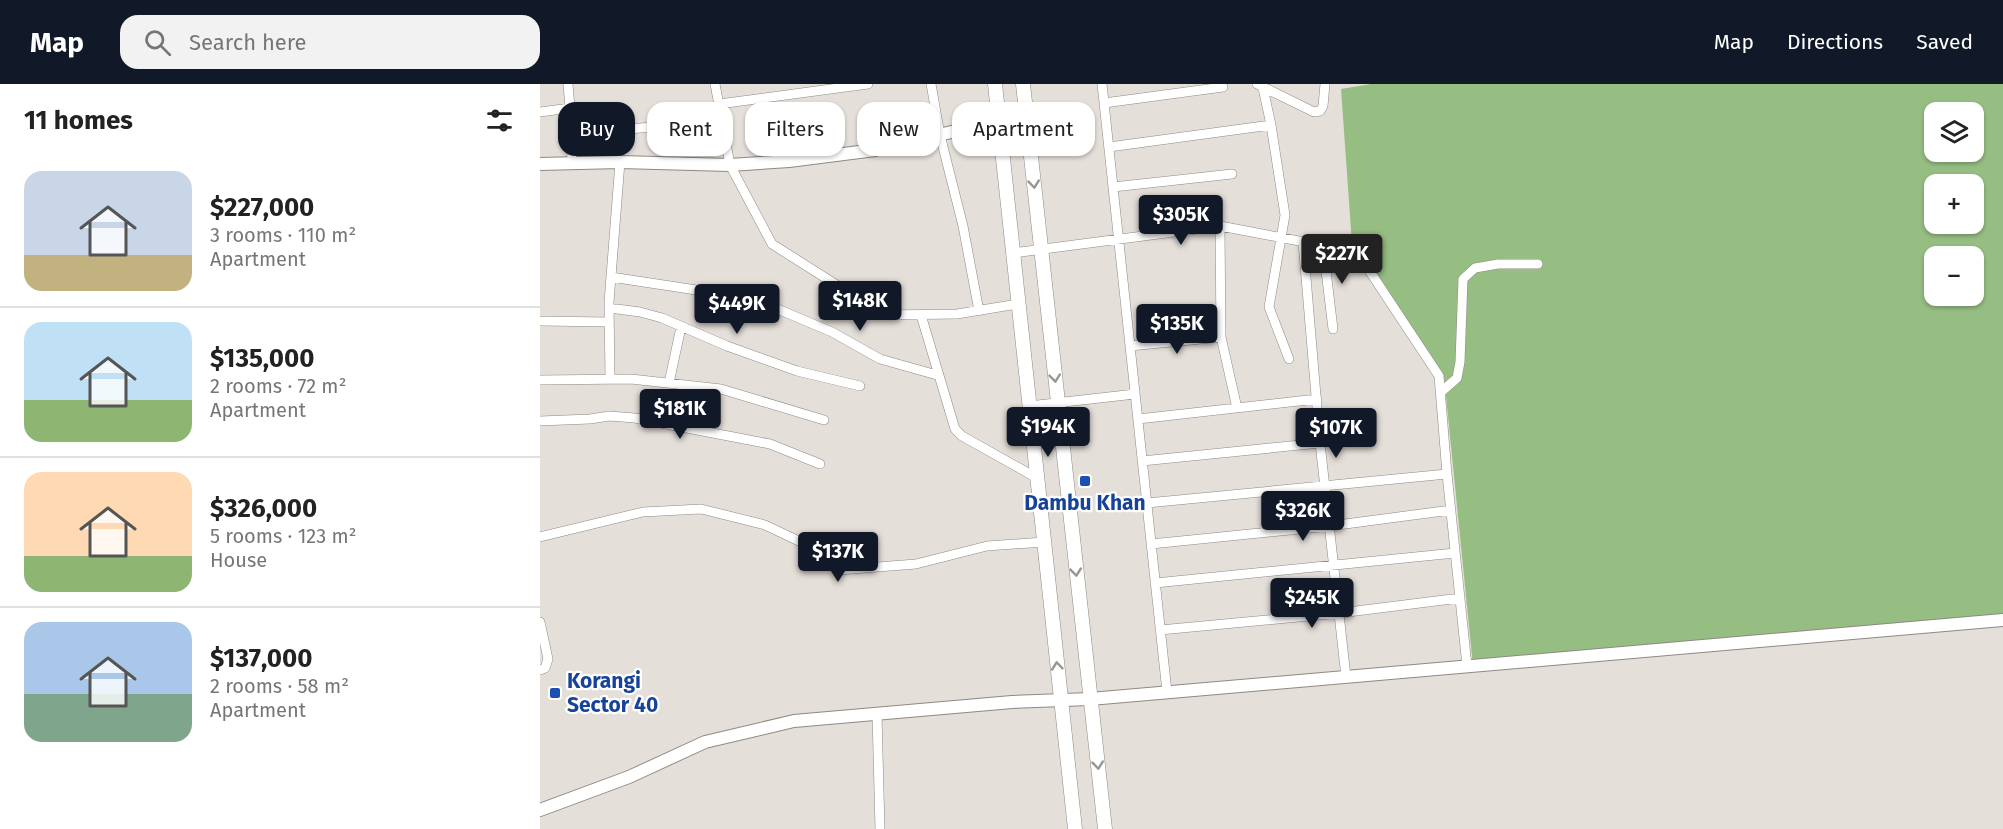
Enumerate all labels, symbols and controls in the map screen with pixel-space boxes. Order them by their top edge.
search box [120,15,540,69]
text: Map [30,26,84,59]
icon: search [141,26,174,59]
text: Search here [189,29,307,56]
text: Map [1714,29,1754,55]
text: Directions [1787,29,1883,55]
text: Saved [1916,29,1973,55]
chip: Buy [558,102,635,156]
chip: Rent [647,102,733,156]
chip: Filters [745,102,845,156]
chip: New [857,102,940,156]
chip: Apartment [952,102,1095,156]
map controls [1924,102,1984,306]
button: layers [1924,102,1984,162]
icon: filters [483,104,516,137]
text: 11 homes [24,105,133,136]
button: + [1924,174,1984,234]
one-way arrow [1027,179,1040,188]
text: $227,000 [210,192,314,223]
icon: home [72,195,144,267]
pin: $305K [1139,195,1223,246]
text: $305K [1153,202,1209,226]
text: 3 rooms · 110 m² [210,223,356,247]
pin: $227K [1300,234,1384,285]
text: $227K [1315,241,1369,265]
button: − [1924,246,1984,306]
text: Apartment [210,247,306,271]
pin: $148K [818,281,902,332]
pin: $449K [695,284,779,335]
text: $148K [832,288,888,312]
text: $449K [708,291,766,315]
pin: $135K [1135,304,1219,355]
text: $135K [1150,311,1204,335]
text: $135,000 [210,343,314,374]
icon: home [72,346,144,418]
one-way arrow [1048,373,1061,382]
text: 2 rooms · 72 m² [210,374,346,398]
pin: $181K [638,389,722,440]
text: $181K [654,396,706,420]
text: Apartment [210,398,306,422]
pin: $194K [1006,407,1090,458]
pin: $107K [1294,408,1378,459]
text: $194K [1021,414,1075,438]
text: $107K [1310,415,1362,439]
marker: Dambu Khan [1078,474,1092,488]
place label: Dambu Khan [1024,490,1146,516]
pin: $326K [1261,491,1345,542]
text: $326,000 [210,493,317,524]
icon: home [72,496,144,568]
text: $326K [1275,498,1331,522]
text: 5 rooms · 123 m² [210,524,356,548]
pin: $137K [796,532,880,583]
text: $137K [812,539,864,563]
text: House [210,548,267,572]
one-way arrow [1070,567,1082,576]
pin: $245K [1270,578,1354,629]
text: $245K [1284,585,1340,609]
text: $137,000 [210,643,312,674]
icon: home [72,646,144,718]
one-way arrow [1051,662,1064,671]
place label: Korangi Sector 40 [567,668,658,718]
text: 2 rooms · 58 m² [210,674,349,698]
marker: Korangi Sector 40 [548,686,562,700]
text: Apartment [210,698,306,722]
one-way arrow [1091,761,1103,770]

